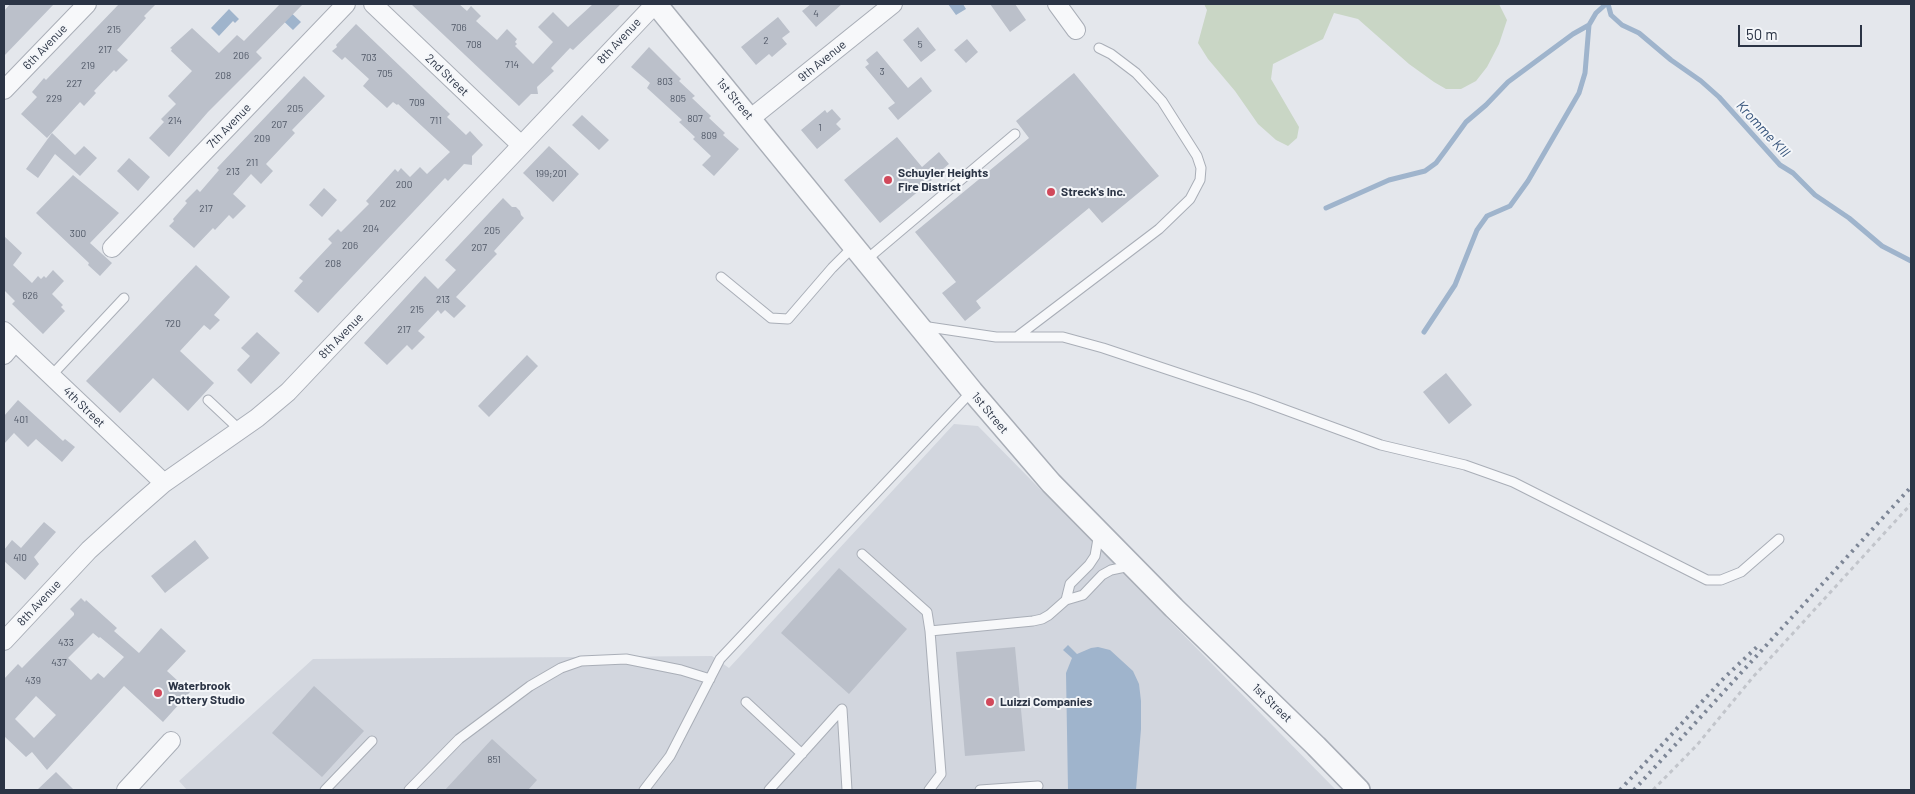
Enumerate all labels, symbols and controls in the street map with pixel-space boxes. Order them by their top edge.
house number: 4 [813,8,819,20]
street label: 8th Avenue [594,15,644,67]
scale bar [1740,15,1864,47]
street label: 6th Avenue [20,21,70,73]
house number: 706 [451,22,467,34]
house number: 215 [107,24,121,36]
text: 50 m [1746,25,1778,43]
house number: 2 [763,35,769,47]
street label: 9th Avenue [795,37,849,85]
house number: 708 [466,39,482,51]
house number: 5 [917,39,923,51]
house number: 217 [98,44,112,56]
house number: 206 [233,50,249,62]
street label: 2nd Street [422,51,472,99]
house number: 703 [361,52,377,64]
house number: 714 [505,59,519,71]
house number: 219 [81,60,95,72]
house number: 3 [879,66,885,78]
house number: 705 [377,68,393,80]
house number: 208 [215,70,231,82]
street label: 1st Street [714,75,756,123]
house number: 803 [657,76,673,88]
house number: 227 [66,78,82,90]
house number: 229 [46,93,62,105]
house number: 805 [670,93,686,105]
house number: 709 [409,97,425,109]
water label: Kromme KIll [1733,97,1793,161]
street label: 7th Avenue [204,100,254,152]
house number: 205 [287,103,303,115]
house number: 807 [687,113,703,125]
house number: 214 [168,115,182,127]
house number: 711 [430,115,442,127]
house number: 207 [271,119,287,131]
house number: 1 [818,122,822,134]
house number: 809 [701,130,717,142]
house number: 209 [254,133,270,145]
house number: 211 [246,157,258,169]
house number: 213 [226,166,240,178]
place label: Schuyler Heights Fire District [898,166,988,194]
house number: 199;201 [535,168,567,180]
marker: Schuyler Heights Fire District [882,174,894,186]
house number: 200 [396,179,412,191]
place label: Streck's Inc. [1061,185,1126,199]
marker: Streck's Inc. [1045,186,1057,198]
house number: 202 [380,198,396,210]
house number: 217 [199,203,213,215]
house number: 204 [363,223,379,235]
house number: 205 [484,225,500,237]
house number: 300 [70,228,86,240]
house number: 206 [342,240,358,252]
house number: 207 [471,242,487,254]
house number: 208 [325,258,341,270]
house number: 626 [22,290,38,302]
house number: 213 [436,294,450,306]
house number: 215 [410,304,424,316]
street label: 8th Avenue [316,310,366,362]
house number: 720 [165,318,181,330]
house number: 217 [397,324,411,336]
street label: 4th Street [60,384,108,430]
street label: 1st Street [969,389,1011,437]
house number: 401 [14,414,28,426]
house number: 410 [13,552,27,564]
street label: 8th Avenue [14,577,64,629]
house number: 433 [58,637,74,649]
house number: 437 [51,657,67,669]
house number: 439 [25,675,41,687]
place label: Waterbrook Pottery Studio [168,679,245,707]
street label: 1st Street [1249,681,1295,725]
marker: Waterbrook Pottery Studio [152,687,164,699]
place label: Luizzi Companies [1000,695,1092,709]
marker: Luizzi Companies [984,696,996,708]
house number: 851 [487,754,501,766]

